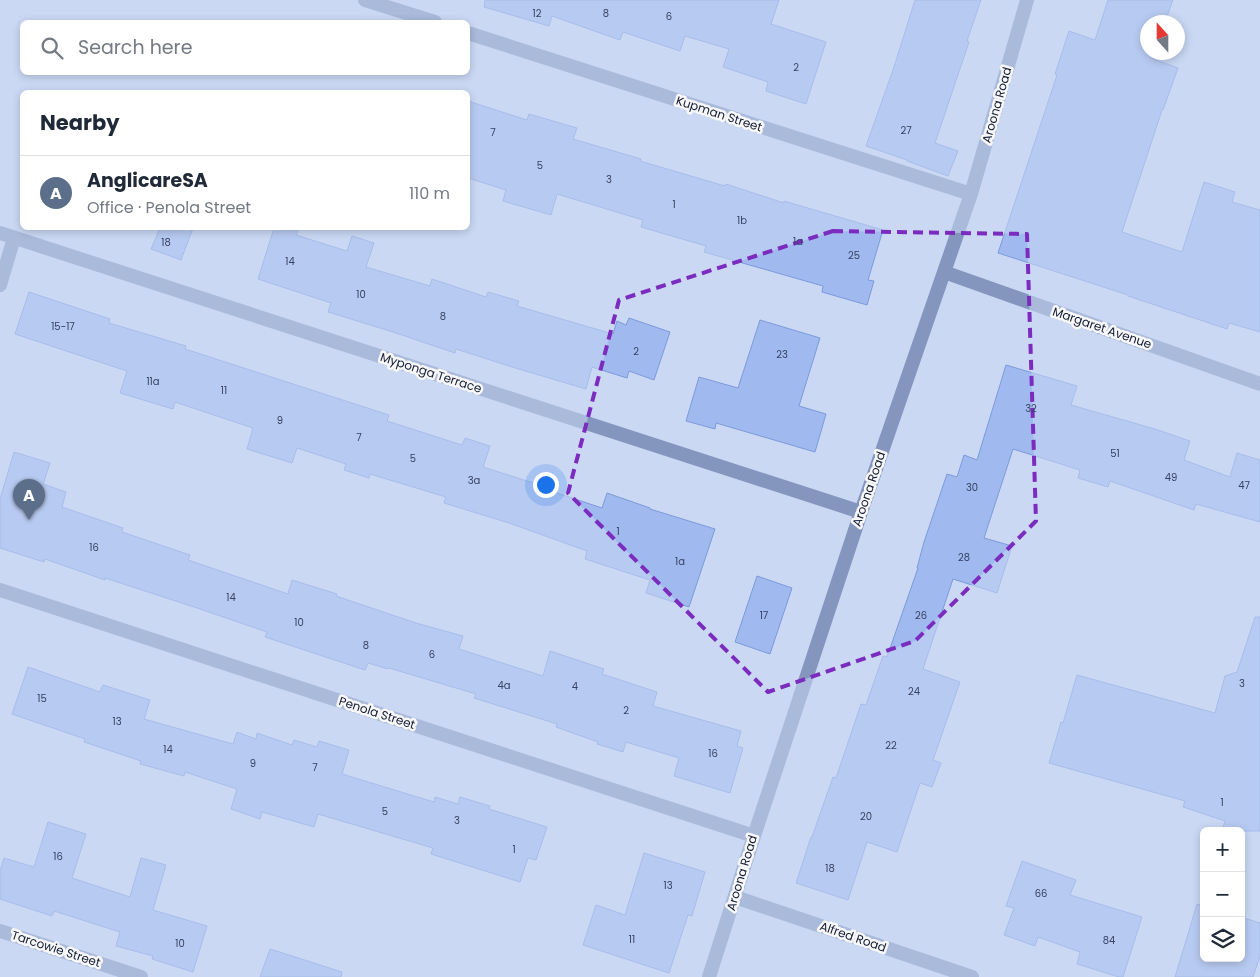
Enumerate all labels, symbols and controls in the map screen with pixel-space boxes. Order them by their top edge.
house number: 12 [533,6,542,21]
house number: 8 [603,6,609,21]
house number: 6 [666,9,672,24]
north arrow [1140,15,1185,60]
search box [20,20,470,75]
icon: search [38,34,66,62]
text: Search here [78,34,192,61]
house number: 2 [793,60,799,75]
street label: Aroona Road [978,65,1015,145]
street label: Kupman Street [674,92,764,135]
text: Nearby [40,108,120,137]
house number: 27 [900,123,912,138]
house number: 7 [490,125,496,140]
house number: 5 [537,158,543,173]
text: AnglicareSA [87,167,208,194]
house number: 3 [606,172,612,187]
text: A [50,182,62,205]
text: 110 m [409,182,450,205]
text: Office · Penola Street [87,196,251,219]
house number: 1 [672,197,676,212]
house number: 1b [737,213,747,228]
house number: 1a [793,234,803,249]
house number: 18 [161,235,171,250]
house number: 25 [848,248,860,263]
house number: 14 [285,254,295,269]
house number: 10 [356,287,366,302]
street label: Margaret Avenue [1050,303,1154,352]
house number: 8 [440,309,446,324]
house number: 15-17 [51,319,75,334]
house number: 2 [633,344,639,359]
house number: 23 [776,347,788,362]
street label: Myponga Terrace [378,348,484,397]
house number: 11a [146,374,160,389]
house number: 11 [221,383,227,398]
house number: 32 [1025,401,1037,416]
house number: 9 [277,413,283,428]
house number: 7 [356,430,362,445]
house number: 51 [1110,446,1120,461]
street label: Aroona Road [848,449,889,529]
house number: 5 [410,451,416,466]
house number: 49 [1165,470,1177,485]
your location [533,472,559,498]
house number: 3a [468,473,480,488]
house number: 47 [1238,478,1250,493]
pin: A [13,479,45,520]
house number: 30 [966,480,978,495]
house number: 1 [616,524,620,539]
house number: 16 [89,540,99,555]
house number: 28 [958,550,970,565]
house number: 1a [675,554,685,569]
house number: 14 [226,590,236,605]
house number: 17 [760,608,769,623]
house number: 26 [915,608,927,623]
house number: 10 [294,615,304,630]
house number: 8 [363,638,369,653]
house number: 6 [429,647,435,662]
house number: 3 [1239,676,1245,691]
house number: 4a [497,678,511,693]
house number: 4 [572,679,578,694]
house number: 24 [908,684,920,699]
house number: 15 [37,691,47,706]
street label: Penola Street [337,692,417,733]
house number: 2 [623,703,629,718]
house number: 13 [112,714,122,729]
house number: 22 [885,738,897,753]
house number: 14 [163,742,173,757]
house number: 16 [708,746,718,761]
house number: 9 [250,756,256,771]
house number: 7 [312,760,318,775]
house number: 1 [1220,795,1224,810]
house number: 5 [382,804,388,819]
house number: 20 [860,809,872,824]
house number: 3 [454,813,460,828]
map controls [1200,827,1245,962]
button: + [1200,827,1245,872]
street label: Aroona Road [722,833,761,913]
house number: 1 [512,842,516,857]
house number: 16 [53,849,63,864]
house number: 18 [825,861,835,876]
button: − [1200,872,1245,917]
house number: 13 [663,878,673,893]
house number: 66 [1035,886,1047,901]
street label: Alfred Road [818,917,889,956]
button: layers [1200,917,1245,962]
street label: Tarcowie Street [9,926,103,971]
house number: 11 [629,932,635,947]
house number: 84 [1103,933,1115,948]
house number: 10 [175,936,185,951]

